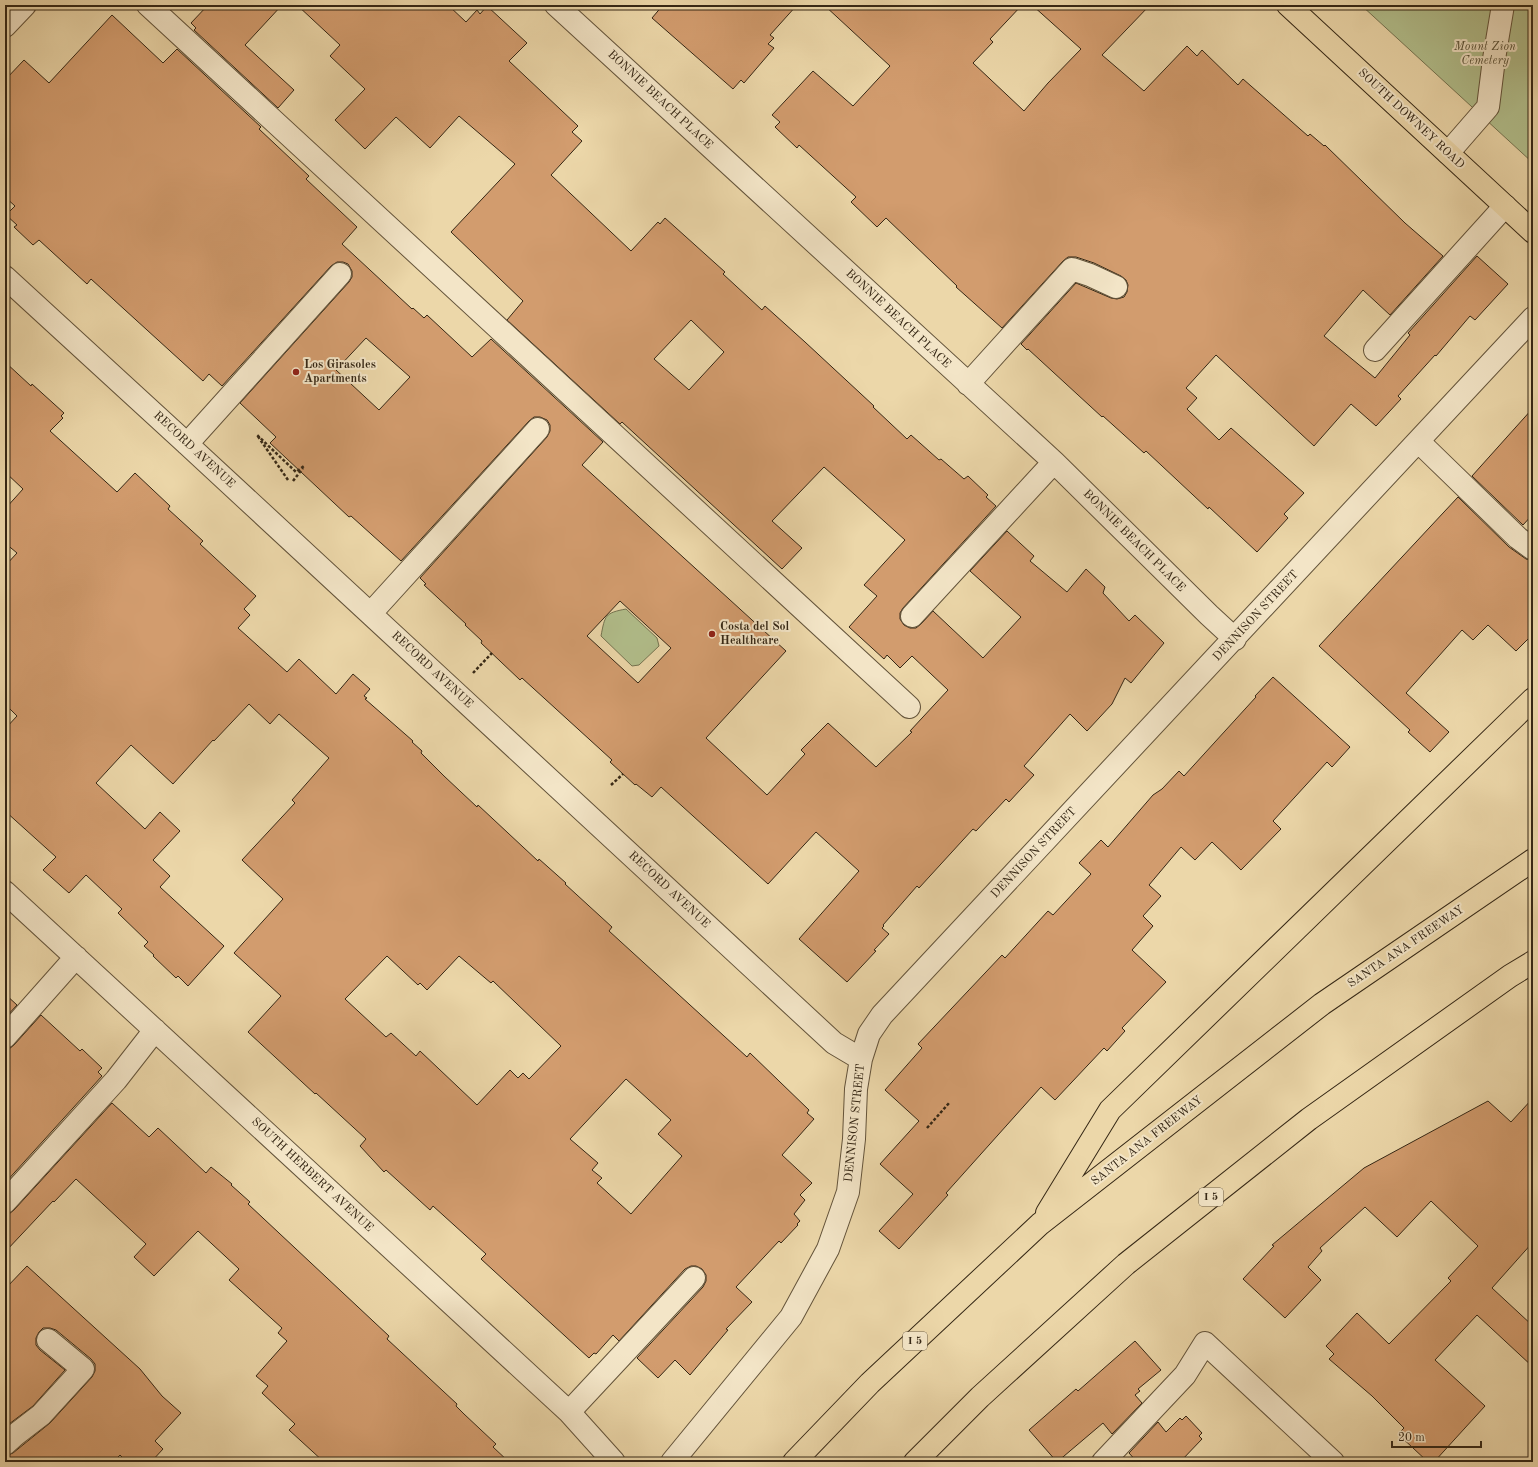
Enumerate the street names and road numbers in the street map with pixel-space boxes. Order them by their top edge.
street label: BONNIE BEACH PLACE [605,48,715,152]
street label: SOUTH DOWNEY ROAD [1356,67,1466,171]
street label: BONNIE BEACH PLACE [843,267,953,371]
street label: RECORD AVENUE [151,409,237,491]
street label: BONNIE BEACH PLACE [1081,488,1187,594]
street label: DENNISON STREET [1211,568,1301,664]
street label: RECORD AVENUE [389,629,475,711]
street label: DENNISON STREET [989,805,1079,901]
street label: RECORD AVENUE [626,849,712,931]
street label: SANTA ANA FREEWAY [1346,904,1466,990]
street label: DENNISON STREET [843,1063,867,1183]
street label: SANTA ANA FREEWAY [1089,1094,1205,1188]
street label: SOUTH HERBERT AVENUE [249,1116,375,1234]
road number: I 5 [1199,1188,1223,1206]
road number: I 5 [903,1332,927,1350]

